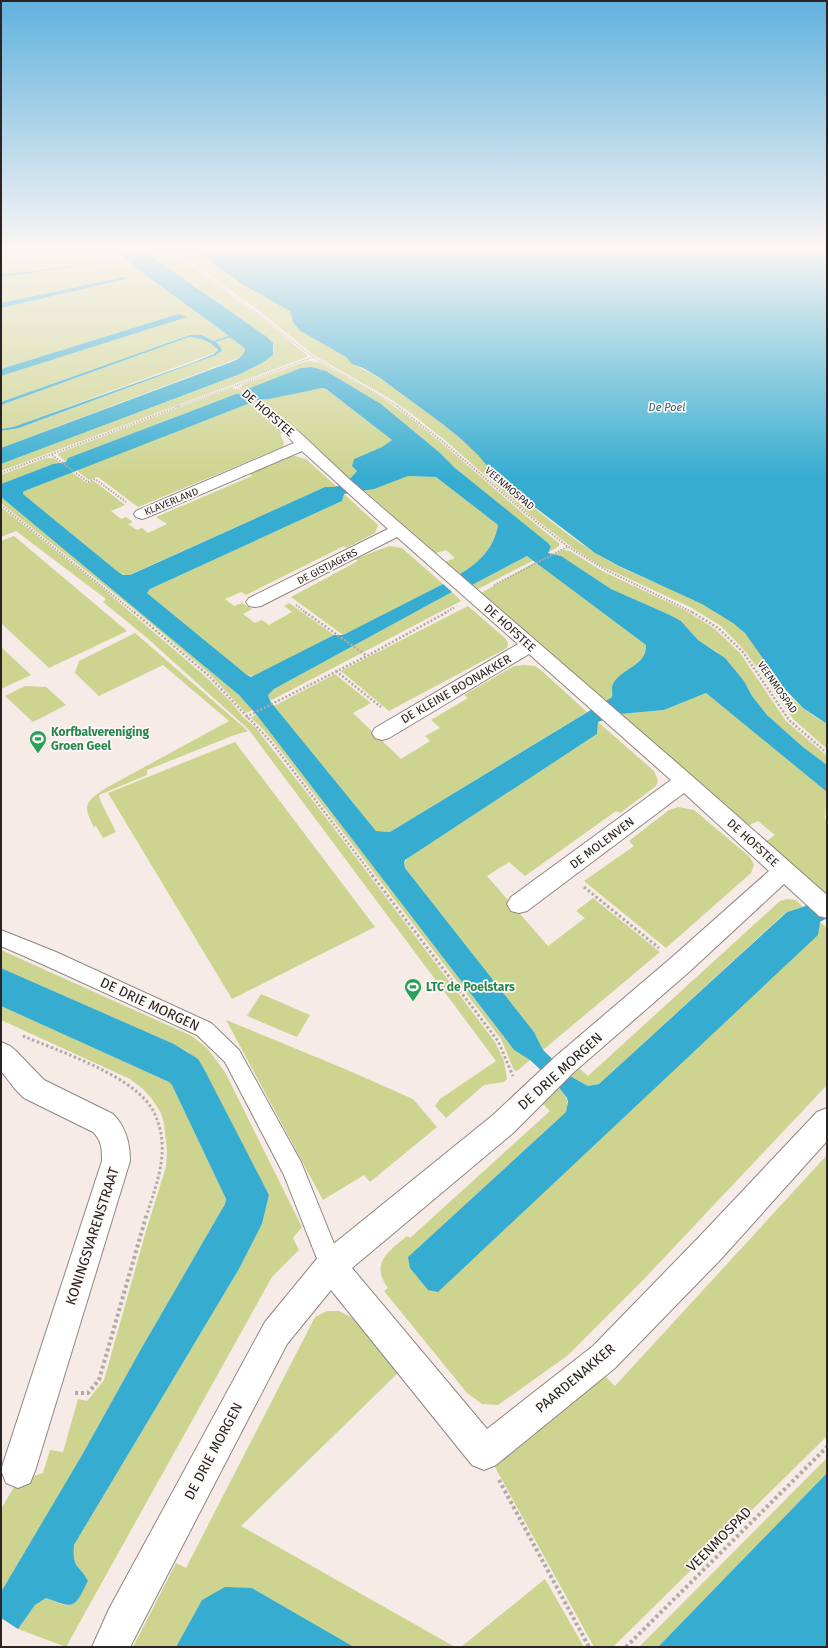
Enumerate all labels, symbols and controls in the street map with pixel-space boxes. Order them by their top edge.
street label: DE HOFSTEE [239,386,297,440]
water label: De Poel [649,401,685,414]
street label: VEENMOSPAD [482,465,536,513]
street label: KLAVERLAND [143,486,200,518]
street label: DE GISTJAGERS [295,546,360,587]
street label: DE HOFSTEE [481,601,539,655]
street label: DE KLEINE BOONAKKER [398,652,514,726]
street label: VEENMOSPAD [755,659,799,716]
place label: Korfbalvereniging Groen Geel [51,725,149,753]
sports icon: Korfbalvereniging Groen Geel [28,729,48,754]
street label: DE MOLENVEN [567,814,637,872]
street label: DE HOFSTEE [724,816,782,870]
street label: DE DRIE MORGEN [97,974,202,1035]
sports icon: LTC de Poelstars [403,977,423,1002]
place label: LTC de Poelstars [426,980,515,994]
street label: DE DRIE MORGEN [515,1029,606,1114]
street label: KONINGSVARENSTRAAT [62,1164,123,1307]
street label: PAARDENAKKER [532,1340,619,1417]
street label: DE DRIE MORGEN [181,1400,246,1503]
street label: VEENMOSPAD [683,1503,755,1575]

